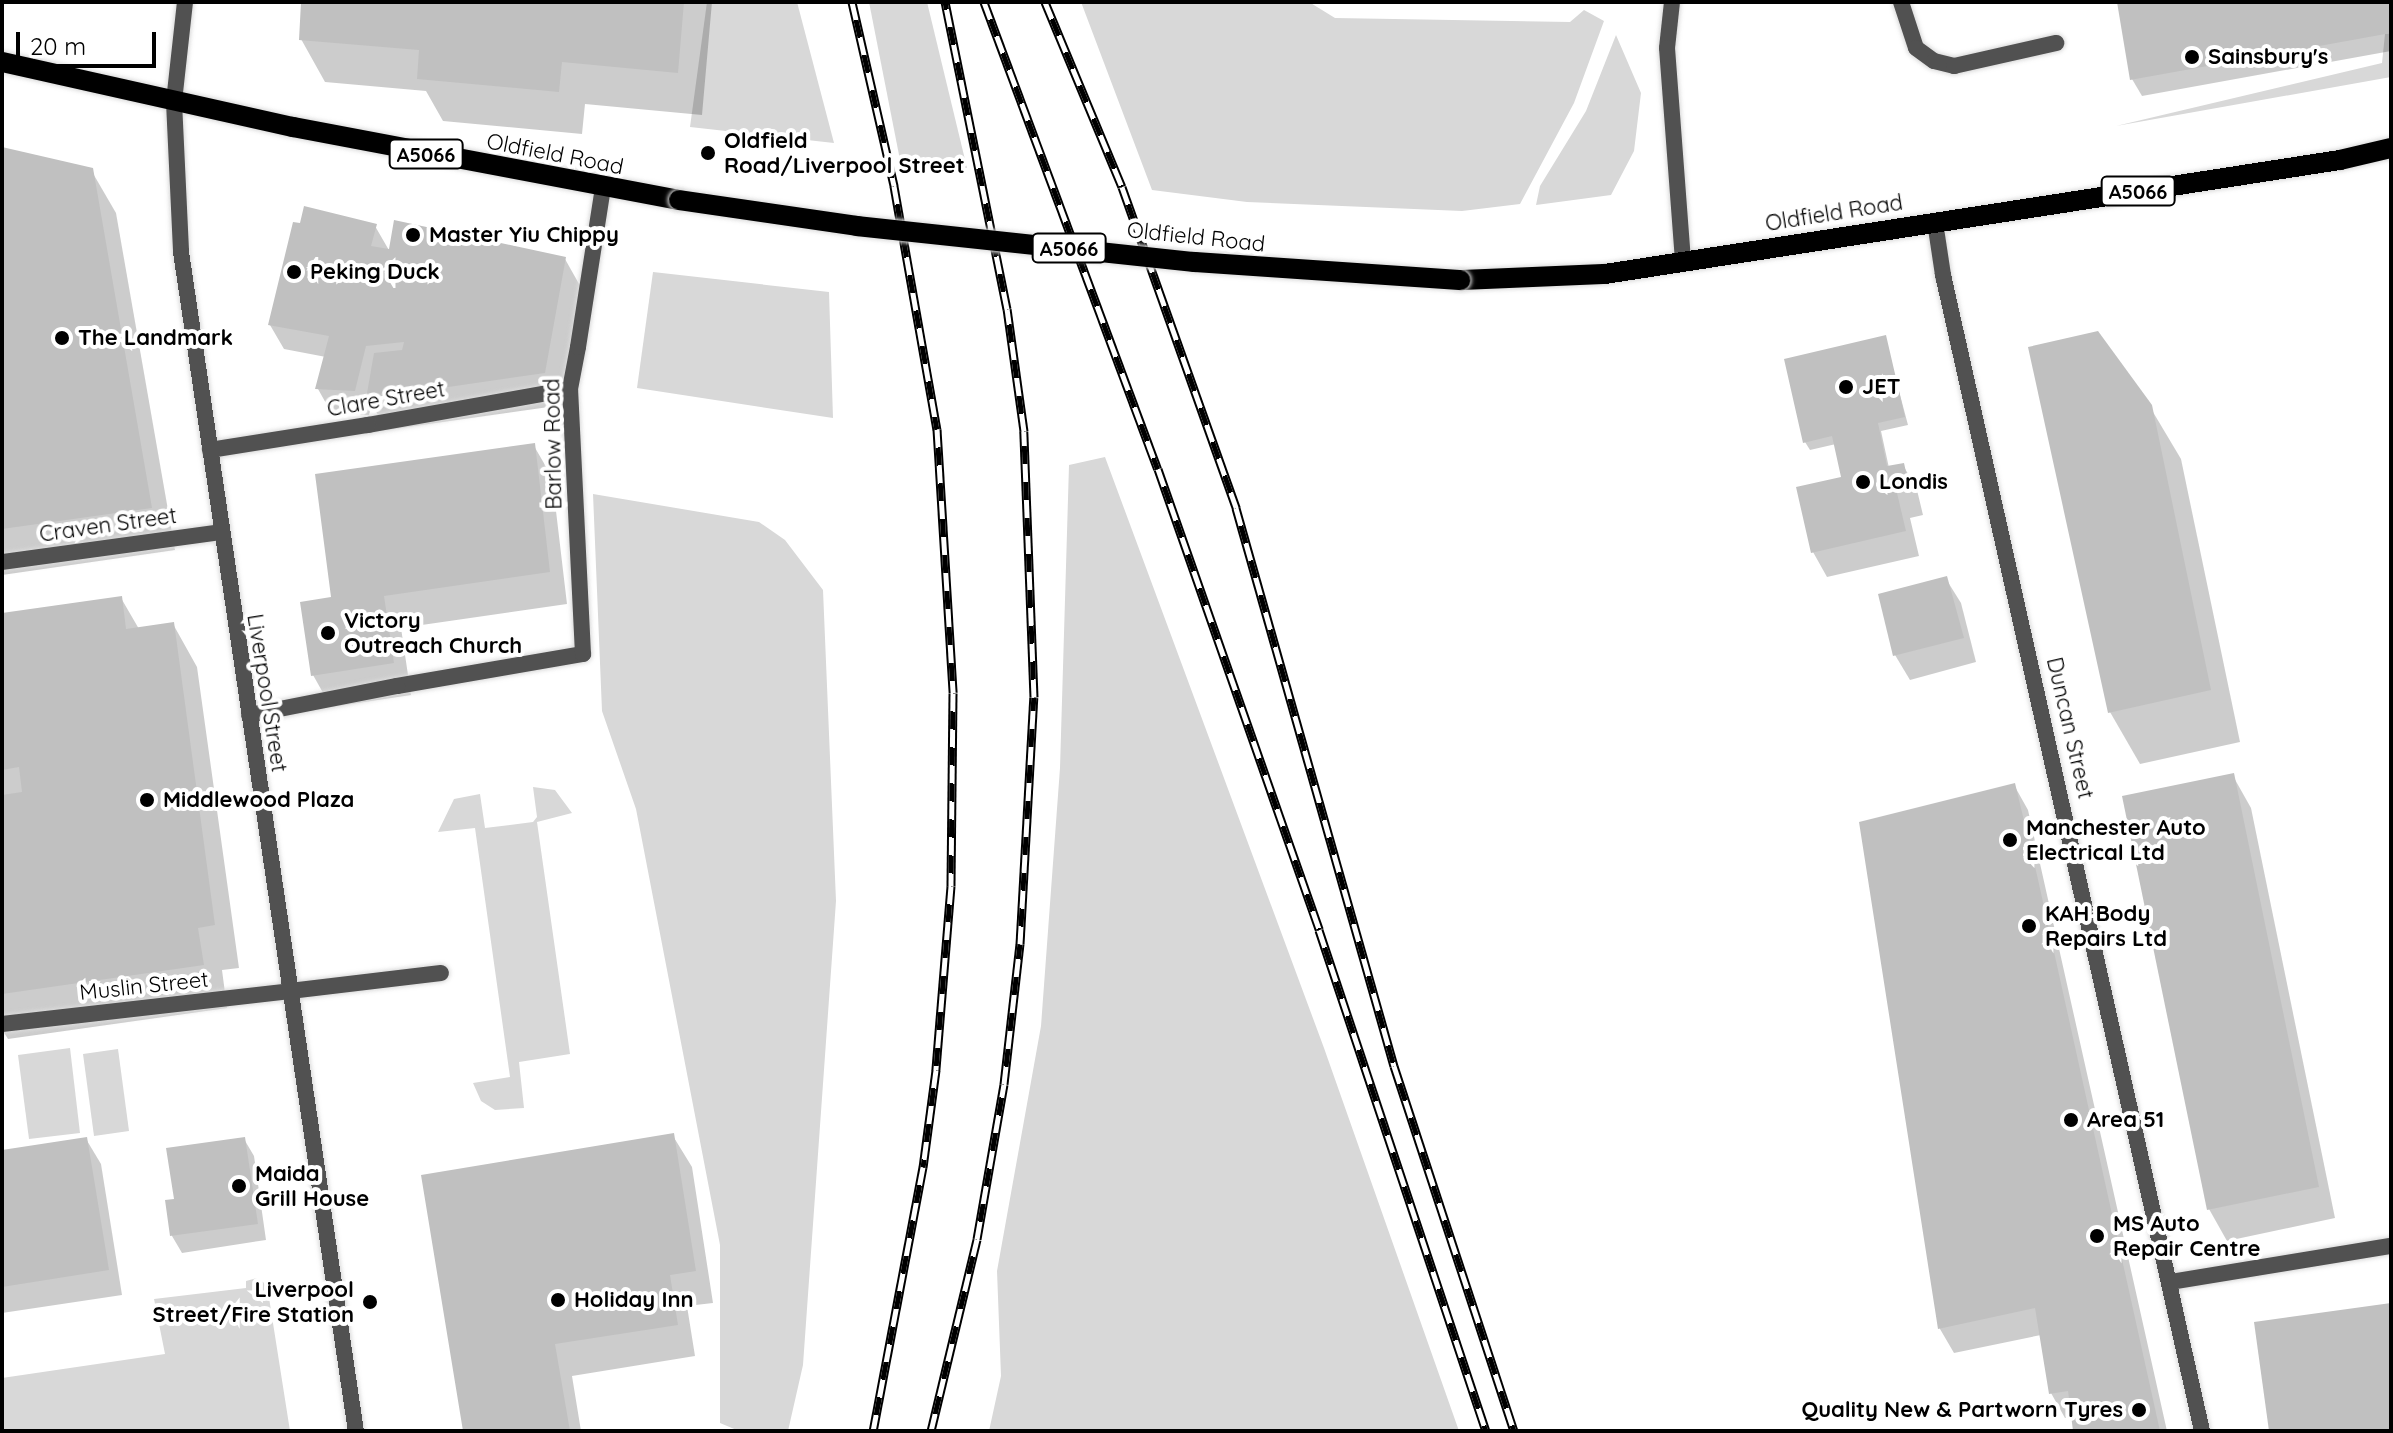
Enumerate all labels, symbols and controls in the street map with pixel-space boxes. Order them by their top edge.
scale bar [20,16,160,66]
text: 20 m [30,31,86,61]
place label: Sainsbury's [2208,44,2328,70]
marker: Sainsbury's [2183,48,2201,66]
place label: Oldfield Road/Liverpool Street [724,127,965,178]
street label: Oldfield Road [484,128,626,180]
road number: A5066 [388,138,464,170]
marker: Oldfield Road/Liverpool Street [699,144,717,162]
road number: A5066 [2100,175,2176,207]
street label: Oldfield Road [1763,189,1905,237]
street label: Oldfield Road [1126,217,1266,257]
place label: Master Yiu Chippy [429,222,619,248]
marker: Master Yiu Chippy [404,226,422,244]
road number: A5066 [1031,232,1107,264]
place label: Peking Duck [310,259,440,285]
marker: Peking Duck [285,263,303,281]
place label: The Landmark [78,325,233,351]
marker: The Landmark [53,329,71,347]
place label: JET [1862,374,1900,400]
street label: Clare Street [325,376,447,422]
street label: Barlow Road [539,378,567,510]
marker: JET [1837,378,1855,396]
place label: Londis [1879,469,1948,495]
marker: Londis [1854,473,1872,491]
street label: Craven Street [38,502,178,548]
place label: Victory Outreach Church [344,607,522,658]
street label: Liverpool Street [241,612,293,774]
marker: Victory Outreach Church [319,624,337,642]
street label: Duncan Street [2041,655,2099,801]
place label: Middlewood Plaza [163,787,354,813]
marker: Middlewood Plaza [138,791,156,809]
place label: Manchester Auto Electrical Ltd [2026,814,2206,866]
marker: Manchester Auto Electrical Ltd [2001,831,2019,849]
place label: KAH Body Repairs Ltd [2045,900,2167,952]
marker: KAH Body Repairs Ltd [2020,917,2038,935]
street label: Muslin Street [78,966,210,1006]
place label: Area 51 [2087,1107,2164,1133]
marker: Area 51 [2062,1111,2080,1129]
place label: Maida Grill House [255,1160,369,1212]
marker: Maida Grill House [230,1177,248,1195]
place label: MS Auto Repair Centre [2113,1210,2260,1262]
marker: MS Auto Repair Centre [2088,1227,2106,1245]
place label: Liverpool Street/Fire Station [153,1276,354,1328]
place label: Holiday Inn [574,1287,694,1313]
marker: Holiday Inn [549,1291,567,1309]
marker: Liverpool Street/Fire Station [361,1293,379,1311]
place label: Quality New & Partworn Tyres [1802,1397,2123,1423]
marker: Quality New & Partworn Tyres [2130,1401,2148,1419]

